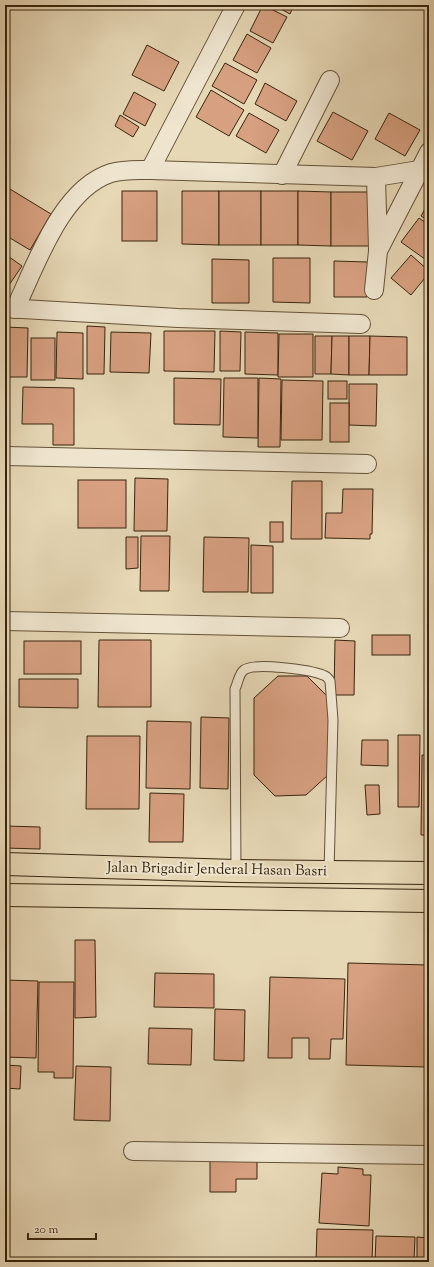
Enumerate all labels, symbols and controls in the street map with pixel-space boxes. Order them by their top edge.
street label: Jalan Brigadir Jenderal Hasan Basri [106,858,327,882]
scale bar [28,1215,96,1241]
text: 20 m [34,1221,59,1239]

